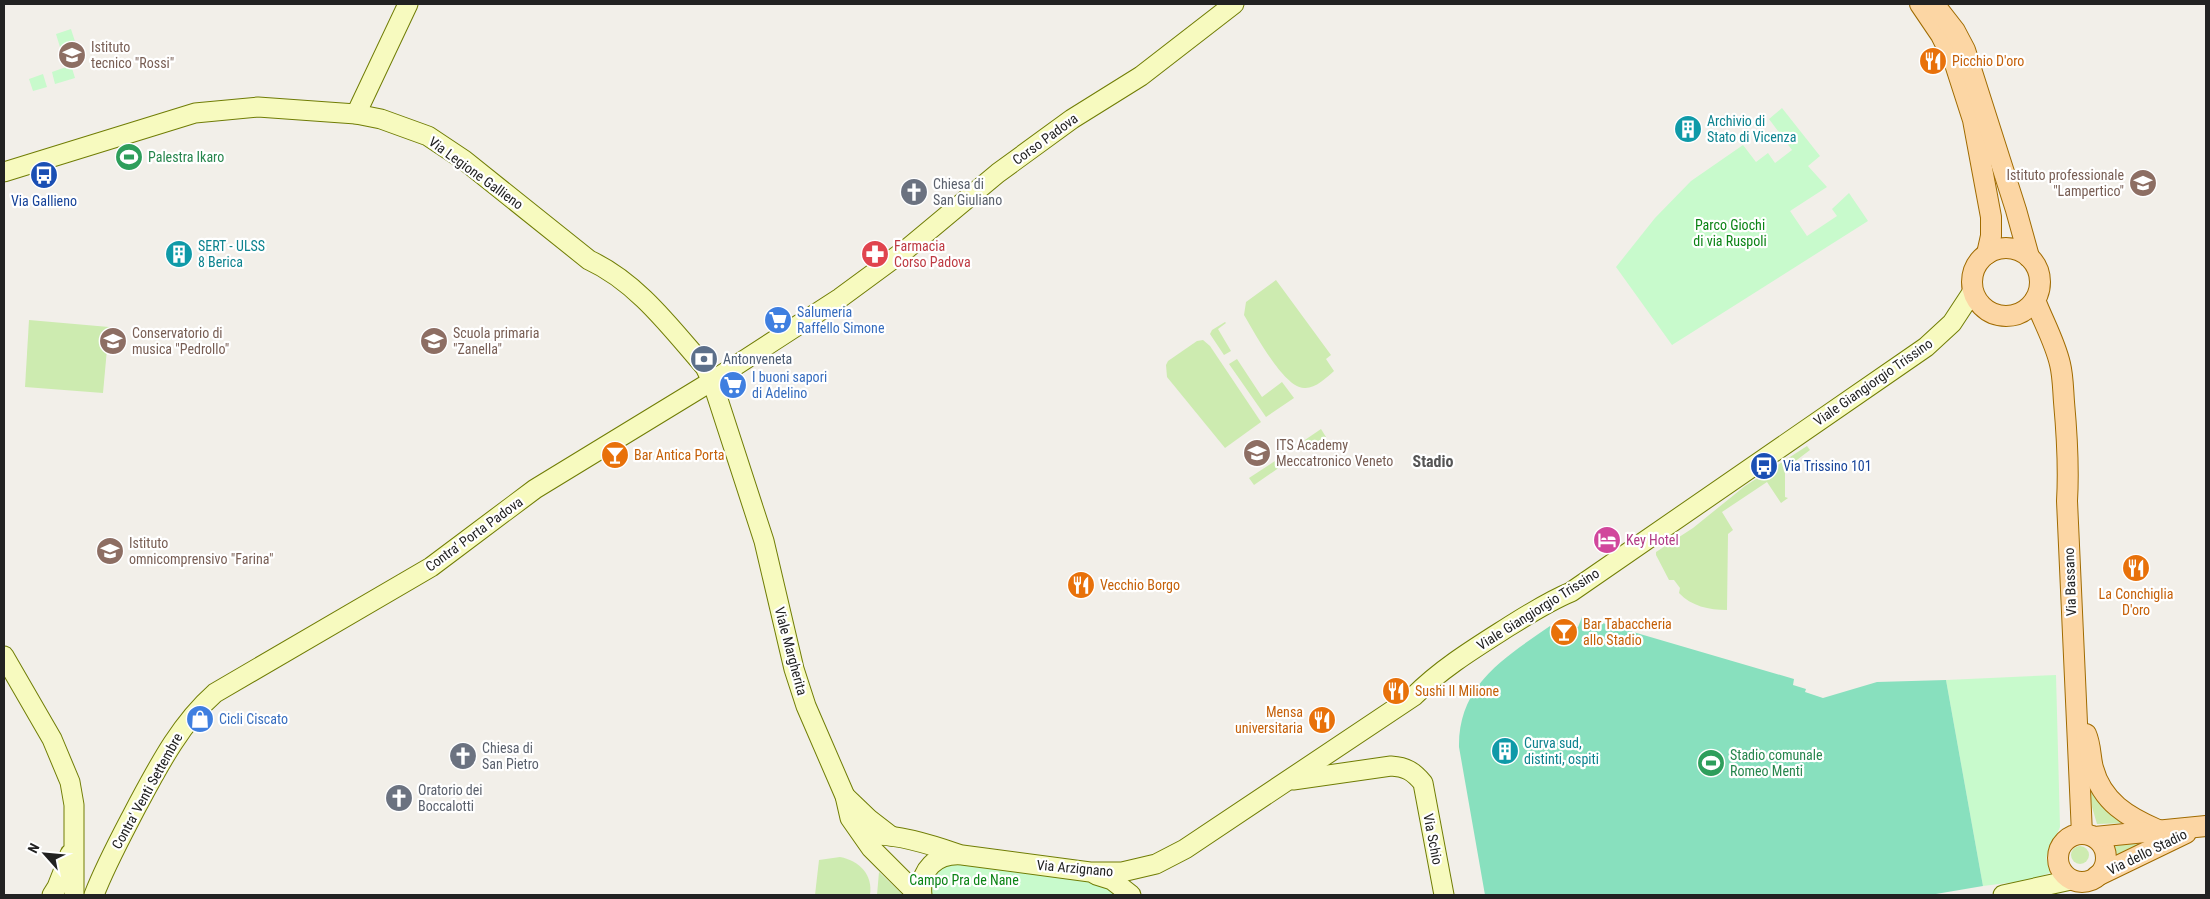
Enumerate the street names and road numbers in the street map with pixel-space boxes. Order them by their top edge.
street label: Corso Padova [1009,110,1081,168]
street label: Via Legione Gallieno [426,133,526,213]
street label: Viale Giangiorgio Trissino [1811,335,1935,429]
street label: Contra' Porta Padova [422,493,526,575]
street label: Via Bassano [2061,547,2079,617]
street label: Viale Giangiorgio Trissino [1474,565,1602,653]
street label: Viale Margherita [772,605,810,697]
street label: Contra' Venti Settembre [108,730,186,852]
street label: Via Schio [1420,812,1446,866]
street label: Via dello Stadio [2105,826,2189,878]
street label: Via Arzignano [1036,857,1114,879]

